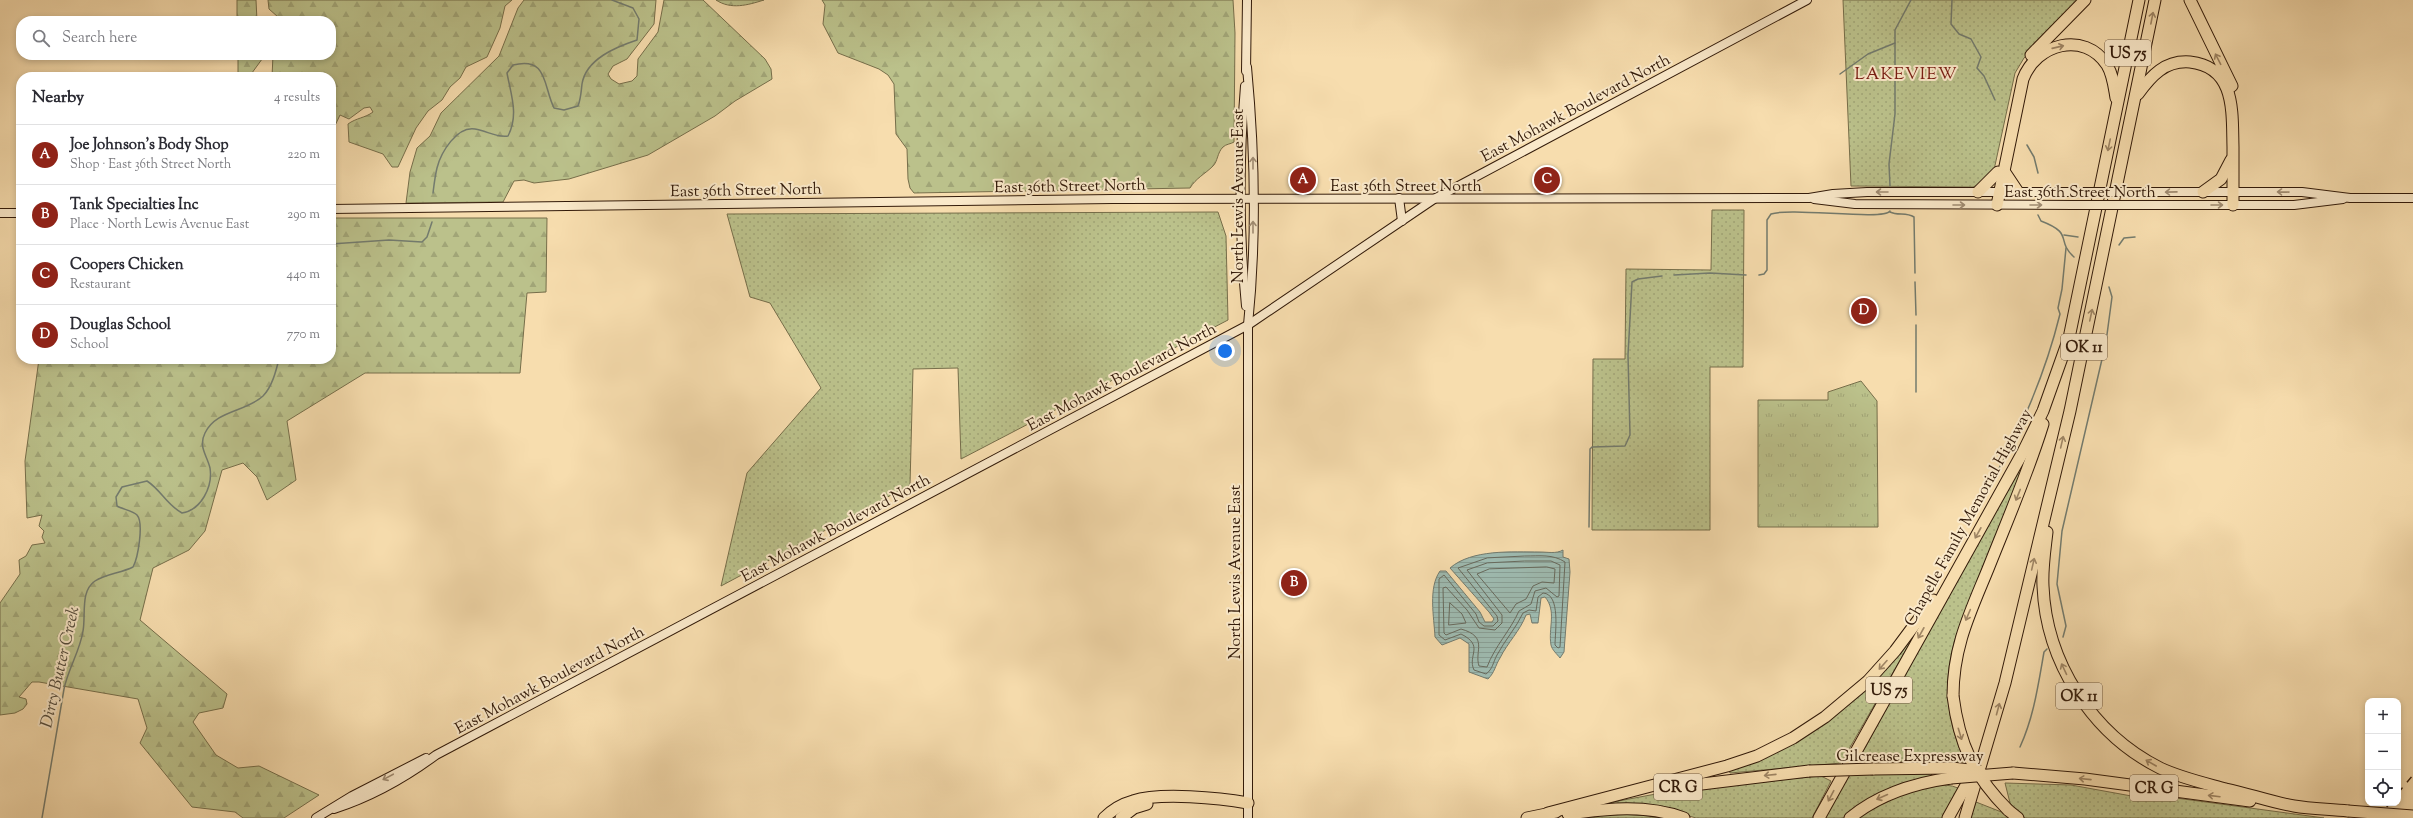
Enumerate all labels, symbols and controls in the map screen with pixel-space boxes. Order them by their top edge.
one-way arrow [2148,12,2156,25]
search box [16,16,336,60]
icon: search [30,27,52,49]
text: Search here [62,28,137,49]
road number: US 75 [2105,40,2151,66]
one-way arrow [2051,42,2064,50]
street label: East Mohawk Boulevard North [1477,49,1676,169]
one-way arrow [2214,53,2221,65]
district label: LAKEVIEW [1854,63,1958,87]
text: Nearby [32,86,84,110]
text: 4 results [274,89,320,107]
street label: North Lewis Avenue East [1228,108,1251,283]
text: Joe Johnson's Body Shop [70,135,229,156]
one-way arrow [2105,138,2113,151]
text: A [40,146,50,164]
text: 220 m [287,146,320,164]
text: Shop · East 36th Street North [70,156,231,174]
one-way arrow [1249,157,1257,170]
pin: A [1290,165,1316,195]
pin: C [1534,165,1560,195]
street label: East 36th Street North [994,175,1147,200]
street label: East 36th Street North [1330,176,1482,199]
street label: East 36th Street North [670,179,823,204]
street label: East 36th Street North [2004,182,2156,205]
one-way arrow [1876,188,1889,196]
one-way arrow [2165,188,2178,196]
one-way arrow [2277,188,2290,196]
text: Tank Specialties Inc [70,195,198,216]
one-way arrow [1952,201,1965,209]
one-way arrow [2029,201,2042,209]
one-way arrow [2210,201,2223,209]
text: B [41,206,49,224]
text: 290 m [287,206,320,224]
text: Place · North Lewis Avenue East [70,216,249,234]
one-way arrow [1249,221,1257,234]
text: Coopers Chicken [70,255,184,276]
text: C [40,266,50,284]
text: 440 m [287,266,320,284]
text: Restaurant [70,276,131,294]
pin: D [1851,296,1877,326]
one-way arrow [2087,309,2095,322]
text: Douglas School [70,315,171,336]
street label: East Mohawk Boulevard North [1023,318,1222,438]
text: D [40,326,50,344]
text: 770 m [287,326,320,344]
road number: OK 11 [2061,334,2107,360]
text: School [70,336,109,354]
your location [1215,341,1235,361]
street label: Chapelle Family Memorial Highway [1900,405,2039,631]
one-way arrow [2059,435,2067,448]
street label: East Mohawk Boulevard North [737,469,936,589]
street label: North Lewis Avenue East [1225,484,1248,659]
one-way arrow [2013,489,2021,501]
one-way arrow [1973,527,1981,539]
one-way arrow [2030,558,2038,571]
pin: B [1281,568,1307,598]
water label: Dirty Butter Creek [35,604,87,730]
one-way arrow [1964,609,1972,621]
street label: East Mohawk Boulevard North [451,621,650,741]
one-way arrow [1917,627,1925,639]
one-way arrow [1878,660,1887,670]
one-way arrow [2060,664,2067,676]
road number: US 75 [1866,677,1912,703]
road number: OK 11 [2056,683,2102,709]
map controls [2365,698,2401,806]
button: + [2365,698,2401,734]
one-way arrow [1995,702,2002,715]
one-way arrow [1957,728,1964,741]
button: − [2365,734,2401,770]
street label: Gilcrease Expressway [1836,746,1984,769]
one-way arrow [2145,758,2157,766]
button: locate [2365,770,2401,806]
one-way arrow [1764,771,1777,778]
one-way arrow [382,774,394,781]
road number: CR G [1654,774,1702,800]
one-way arrow [2079,775,2092,783]
road number: CR G [2130,775,2178,801]
one-way arrow [1826,789,1834,801]
one-way arrow [2208,792,2221,800]
one-way arrow [1877,794,1889,801]

